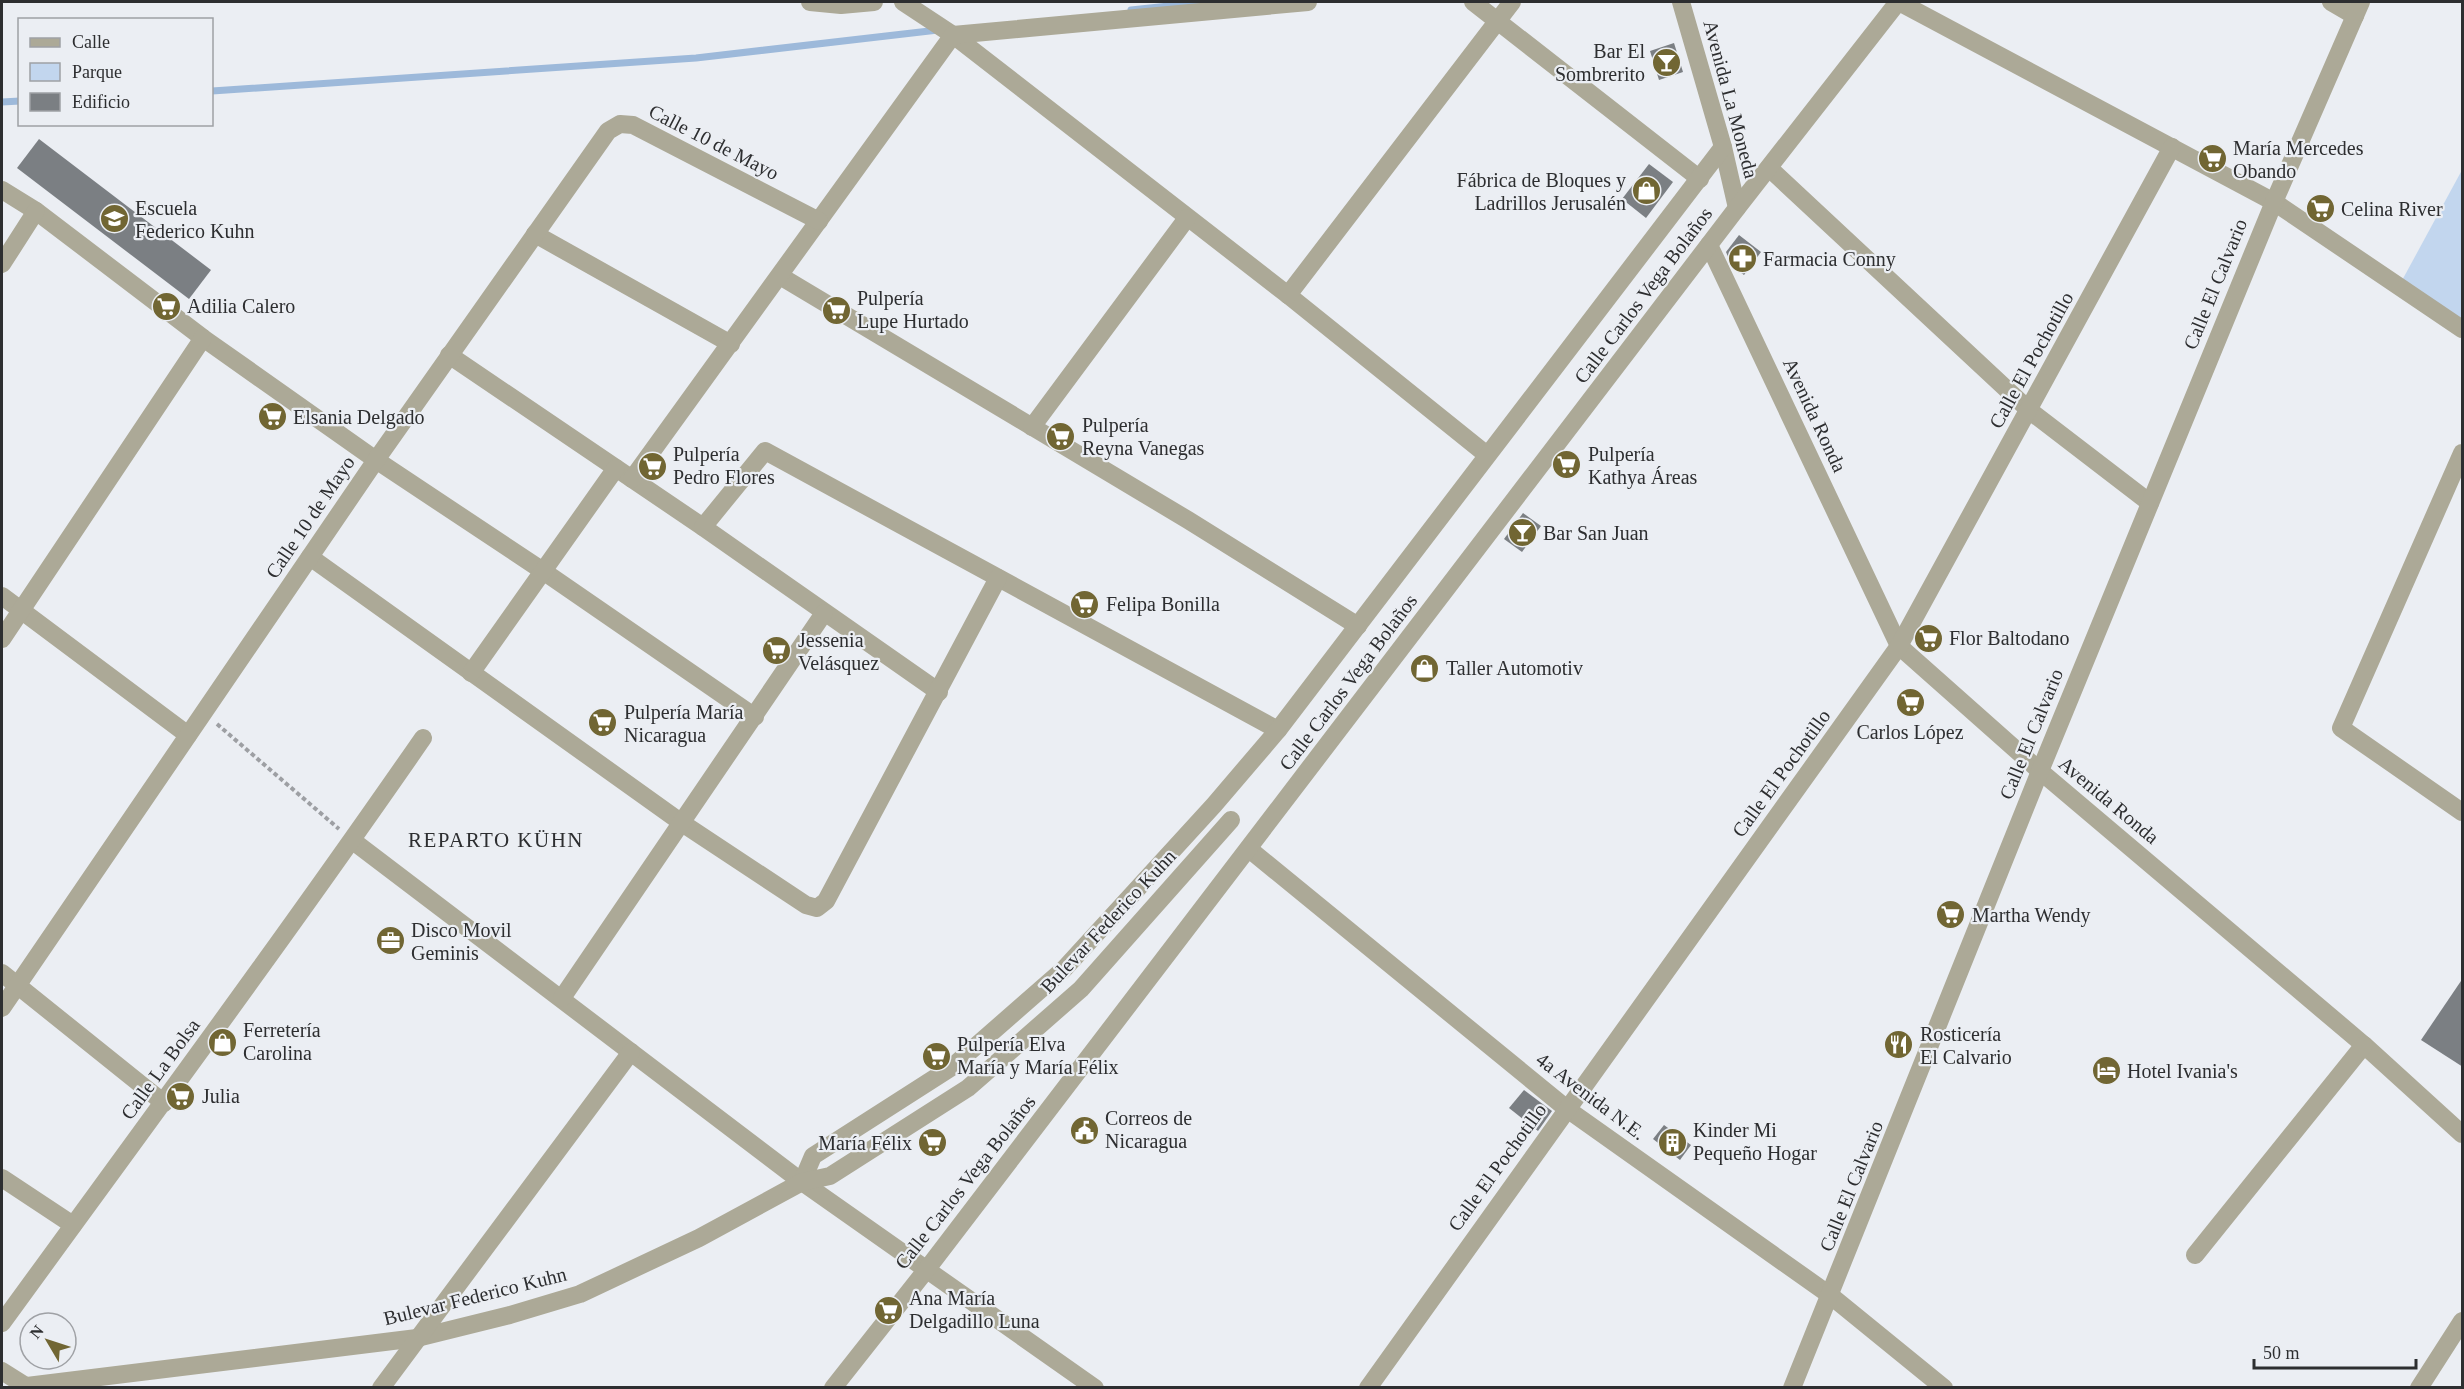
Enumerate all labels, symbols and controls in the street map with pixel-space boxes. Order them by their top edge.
street label: Avenida La Moneda [1699,17,1763,181]
legend [18,18,213,126]
text: Calle [72,32,110,52]
place label: Bar El Sombrerito [1555,40,1645,85]
bar icon: Bar El Sombrerito [1650,46,1682,78]
text: Parque [72,62,122,82]
text: Edificio [72,92,130,112]
street label: Calle 10 de Mayo [645,100,783,185]
place label: María Mercedes Obando [2233,137,2364,182]
supermarket icon: María Mercedes Obando [2196,143,2228,175]
place label: Fábrica de Bloques y Ladrillos Jerusalén [1457,169,1626,214]
shop icon: Fábrica de Bloques y Ladrillos Jerusalén [1631,175,1663,207]
supermarket icon: Celina River [2304,193,2336,225]
place label: Escuela Federico Kuhn [135,197,254,242]
place label: Celina River [2341,198,2443,220]
school or university icon: Escuela Federico Kuhn [98,203,130,235]
street label: Calle Carlos Vega Bolaños [1570,203,1717,388]
street label: Calle El Calvario [2179,216,2251,352]
pharmacy icon: Farmacia Conny [1726,243,1758,275]
place label: Farmacia Conny [1763,248,1896,271]
place label: Pulpería Lupe Hurtado [857,287,969,333]
street label: Calle El Pochotillo [1984,288,2078,432]
supermarket icon: Adilia Calero [150,290,182,322]
supermarket icon: Pulpería Lupe Hurtado [820,294,852,326]
place label: Adilia Calero [187,295,295,317]
street label: Avenida Ronda [1779,354,1851,476]
supermarket icon: Elsania Delgado [256,401,288,433]
place label: Elsania Delgado [293,406,425,429]
place label: Pulpería Reyna Vanegas [1082,414,1205,460]
supermarket icon: Pulpería Reyna Vanegas [1045,421,1077,453]
place label: Pulpería Pedro Flores [673,443,775,488]
place label: Pulpería Kathya Áreas [1588,443,1698,489]
supermarket icon: Pulpería Kathya Áreas [1551,449,1583,481]
supermarket icon: Pulpería Pedro Flores [636,450,668,482]
street label: Calle 10 de Mayo [261,452,360,583]
bar icon: Bar San Juan [1506,517,1538,549]
place label: Bar San Juan [1543,522,1649,544]
supermarket icon: Felipa Bonilla [1069,588,1101,620]
street label: Calle Carlos Vega Bolaños [1275,590,1422,775]
place label: Felipa Bonilla [1106,593,1220,616]
supermarket icon: Flor Baltodano [1912,622,1944,654]
place label: Flor Baltodano [1949,627,2070,649]
place label: Jessenia Velásquez [798,629,879,675]
supermarket icon: Jessenia Velásquez [761,635,793,667]
shop icon: Taller Automotiv [1409,652,1441,684]
place label: Taller Automotiv [1446,657,1583,679]
street label: Calle El Calvario [1995,666,2067,802]
supermarket icon: Carlos López [1894,686,1926,718]
place label: Pulpería María Nicaragua [624,701,744,747]
street label: Calle El Pochotillo [1727,705,1835,841]
supermarket icon: Pulpería María Nicaragua [587,707,619,739]
place label: Carlos López [1856,721,1964,744]
street label: Avenida Ronda [2055,752,2163,848]
district label: REPARTO KÜHN [408,828,584,852]
street label: Bulevar Federico Kuhn [1036,845,1180,997]
supermarket icon: Martha Wendy [1935,899,1967,931]
place label: Martha Wendy [1972,904,2091,927]
place label: Disco Movil Geminis [411,919,512,964]
office icon: Disco Movil Geminis [374,925,406,957]
street label: Calle La Bolsa [116,1014,204,1124]
place label: Ferretería Carolina [243,1019,321,1064]
place label: Rosticería El Calvario [1920,1023,2012,1068]
shop icon: Ferretería Carolina [206,1026,238,1058]
restaurant icon: Rosticería El Calvario [1883,1029,1915,1061]
place label: Pulpería Elva María y María Félix [957,1033,1119,1079]
supermarket icon: Pulpería Elva María y María Félix [920,1040,952,1072]
street label: 4a Avenida N.E. [1532,1048,1650,1144]
hotel icon: Hotel Ivania's [2090,1055,2122,1087]
place label: Hotel Ivania's [2127,1060,2238,1082]
supermarket icon: Julia [165,1080,197,1112]
place label: Julia [202,1085,240,1107]
street label: Calle Carlos Vega Bolaños [890,1091,1041,1274]
street label: Calle El Pochotillo [1443,1099,1551,1235]
place label: Correos de Nicaragua [1105,1107,1192,1153]
public building icon: Correos de Nicaragua [1068,1114,1100,1146]
street label: Calle El Calvario [1815,1118,1887,1254]
place label: Kinder Mi Pequeño Hogar [1693,1119,1817,1165]
building icon: Kinder Mi Pequeño Hogar [1656,1126,1688,1158]
supermarket icon: María Félix [917,1127,949,1159]
place label: María Félix [818,1132,912,1154]
street label: Bulevar Federico Kuhn [381,1263,569,1329]
place label: Ana María Delgadillo Luna [909,1287,1040,1333]
supermarket icon: Ana María Delgadillo Luna [872,1294,904,1326]
north arrow [18,1311,78,1371]
text: N [26,1322,47,1342]
scale bar [2254,1332,2416,1370]
text: 50 m [2263,1343,2300,1363]

